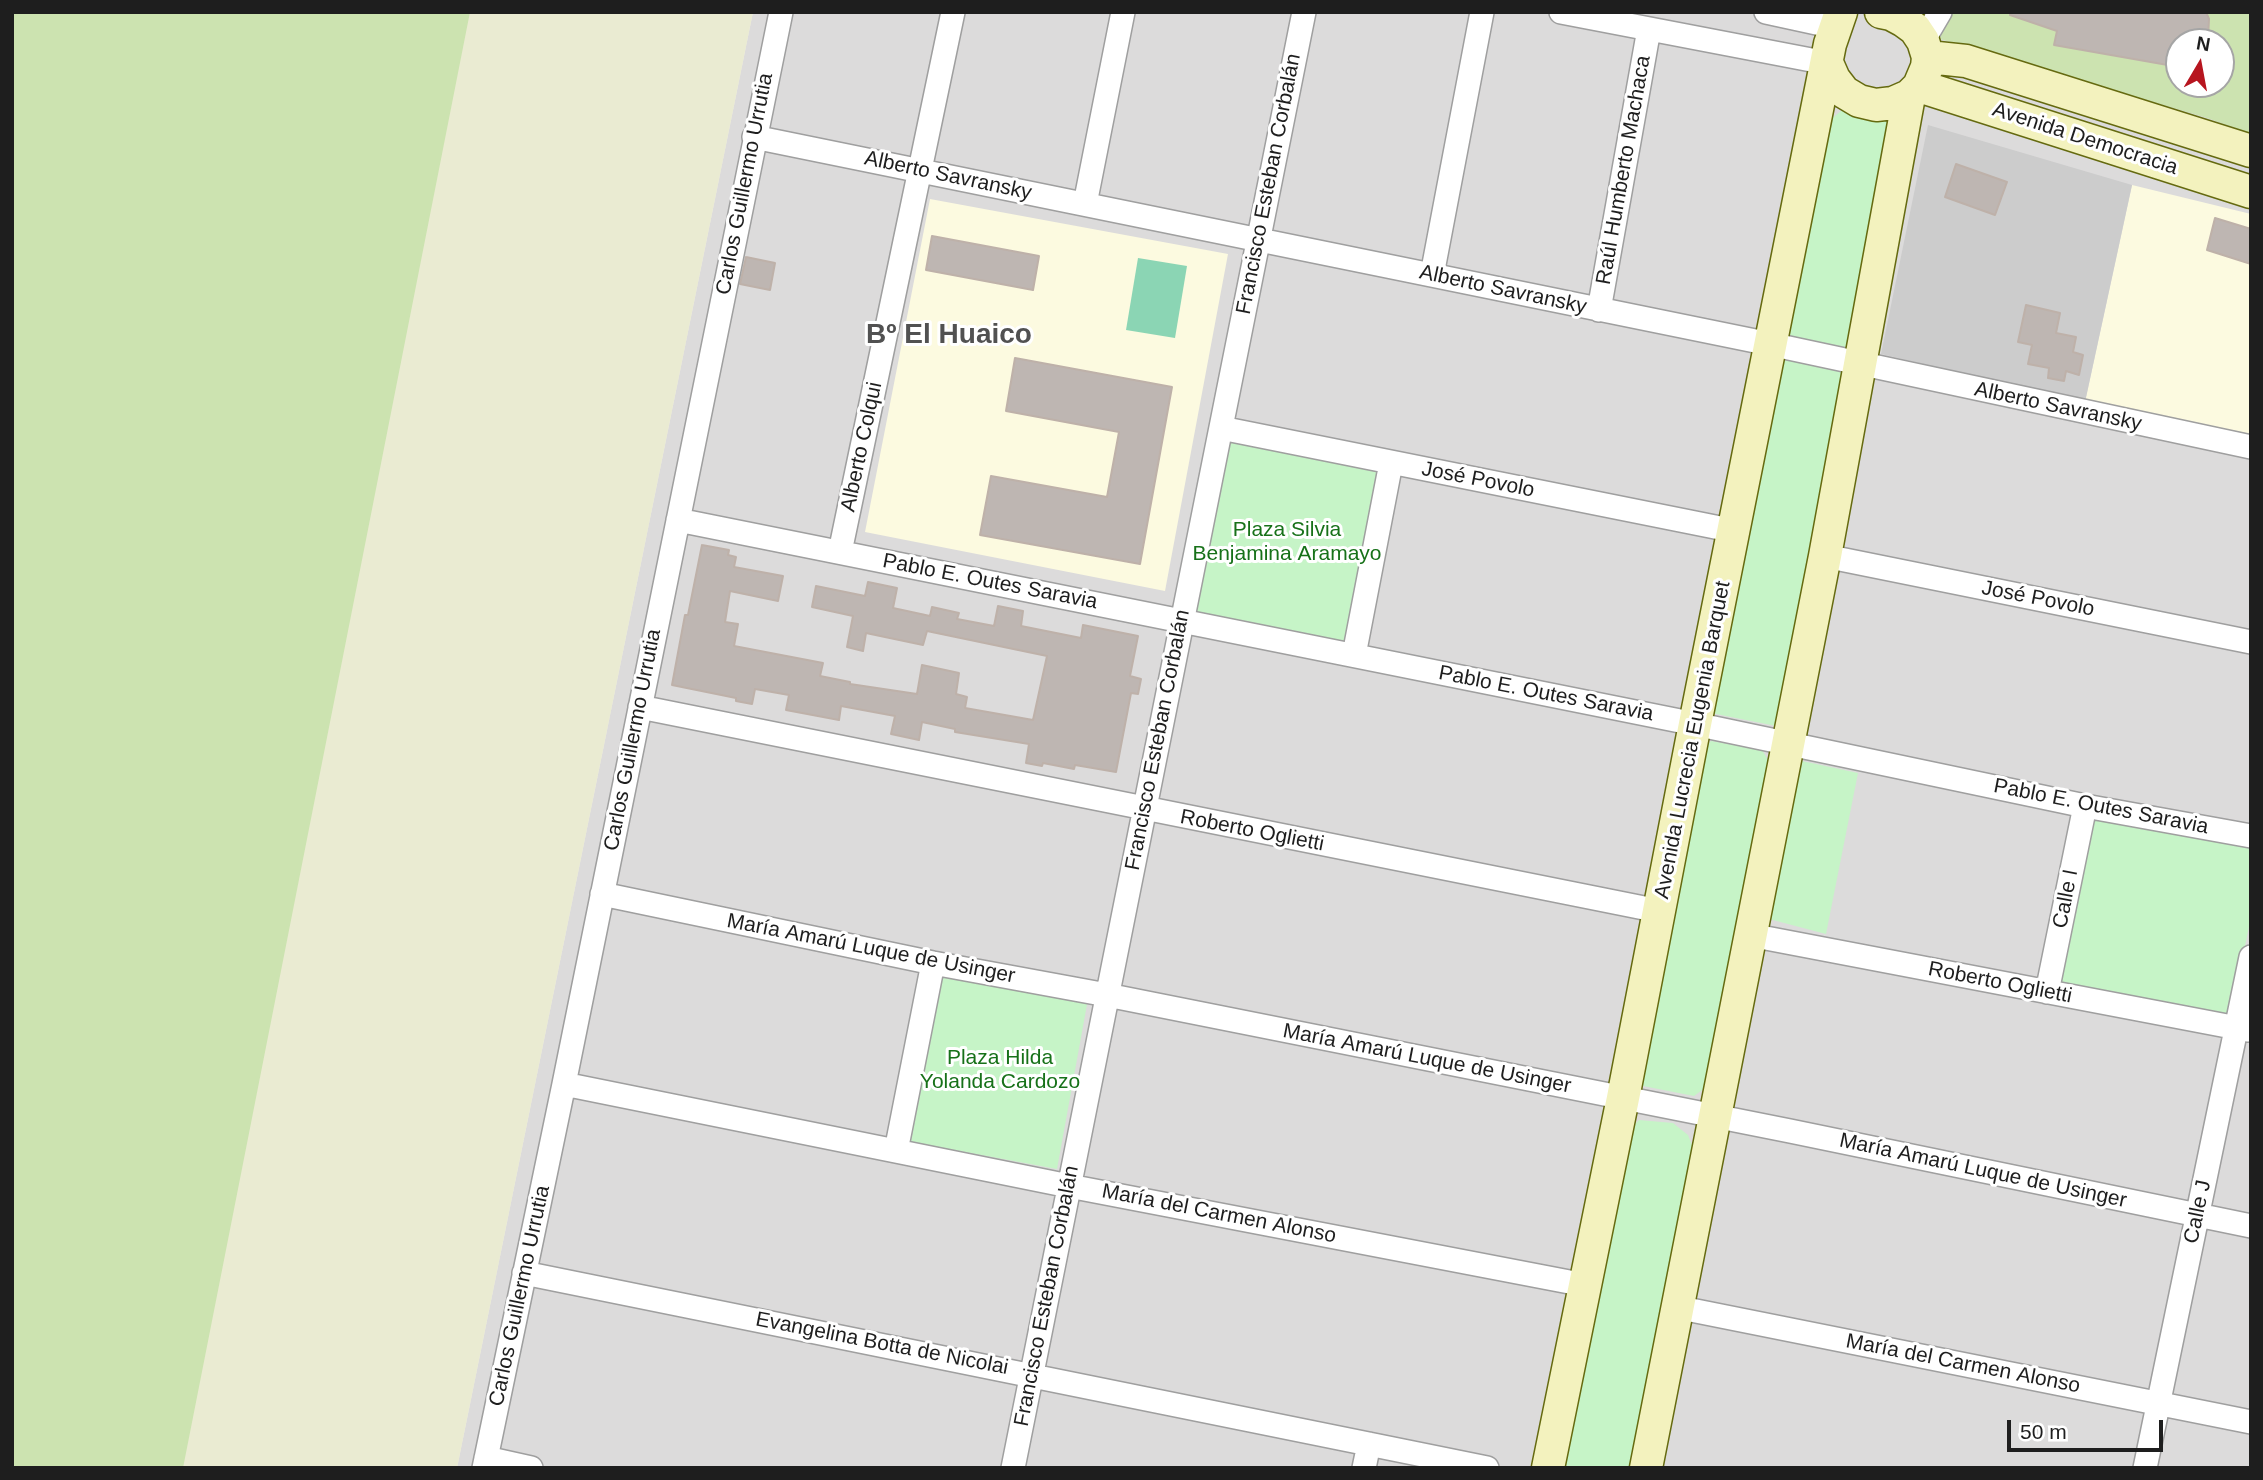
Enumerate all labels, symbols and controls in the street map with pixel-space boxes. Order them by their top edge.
north arrow [2165,28,2235,98]
text: N [2195,32,2212,55]
street label: Francisco Esteban Corbalán [1231,52,1307,316]
street label: Raúl Humberto Machaca [1591,53,1657,287]
street label: Carlos Guillermo Urrutia [711,71,779,297]
street label: Avenida Democracia [1989,97,2181,181]
street label: Alberto Savransky [862,146,1034,206]
street label: Alberto Savransky [1417,260,1589,320]
district label: Bº El Huaico [866,318,1032,352]
street label: Alberto Savransky [1972,377,2144,437]
street label: Alberto Colqui [836,380,888,514]
street label: José Povolo [1419,457,1537,503]
park label: Plaza Silvia Benjamina Aramayo [1192,517,1382,567]
street label: Pablo E. Outes Saravia [880,549,1100,615]
street label: José Povolo [1979,576,2097,622]
street label: Avenida Lucrecia Eugenia Barquet [1650,579,1736,901]
street label: Francisco Esteban Corbalán [1120,608,1196,872]
street label: Carlos Guillermo Urrutia [599,627,667,853]
street label: Pablo E. Outes Saravia [1436,661,1656,727]
street label: Pablo E. Outes Saravia [1991,774,2211,840]
street label: Roberto Oglietti [1178,805,1326,857]
street label: Calle I [2048,867,2084,931]
street label: María Amarú Luque de Usinger [725,909,1017,989]
street label: Roberto Oglietti [1926,957,2074,1009]
street label: María Amarú Luque de Usinger [1281,1019,1573,1099]
park label: Plaza Hilda Yolanda Cardozo [920,1045,1080,1095]
street label: María Amarú Luque de Usinger [1837,1128,2129,1214]
street label: Francisco Esteban Corbalán [1009,1164,1085,1428]
street label: Calle J [2179,1178,2217,1246]
street label: María del Carmen Alonso [1100,1179,1338,1249]
street label: Carlos Guillermo Urrutia [484,1183,556,1409]
street label: Evangelina Botta de Nicolai [754,1307,1010,1381]
street label: María del Carmen Alonso [1844,1329,2082,1399]
scale bar [2011,1406,2167,1450]
text: 50 m [2020,1420,2067,1443]

